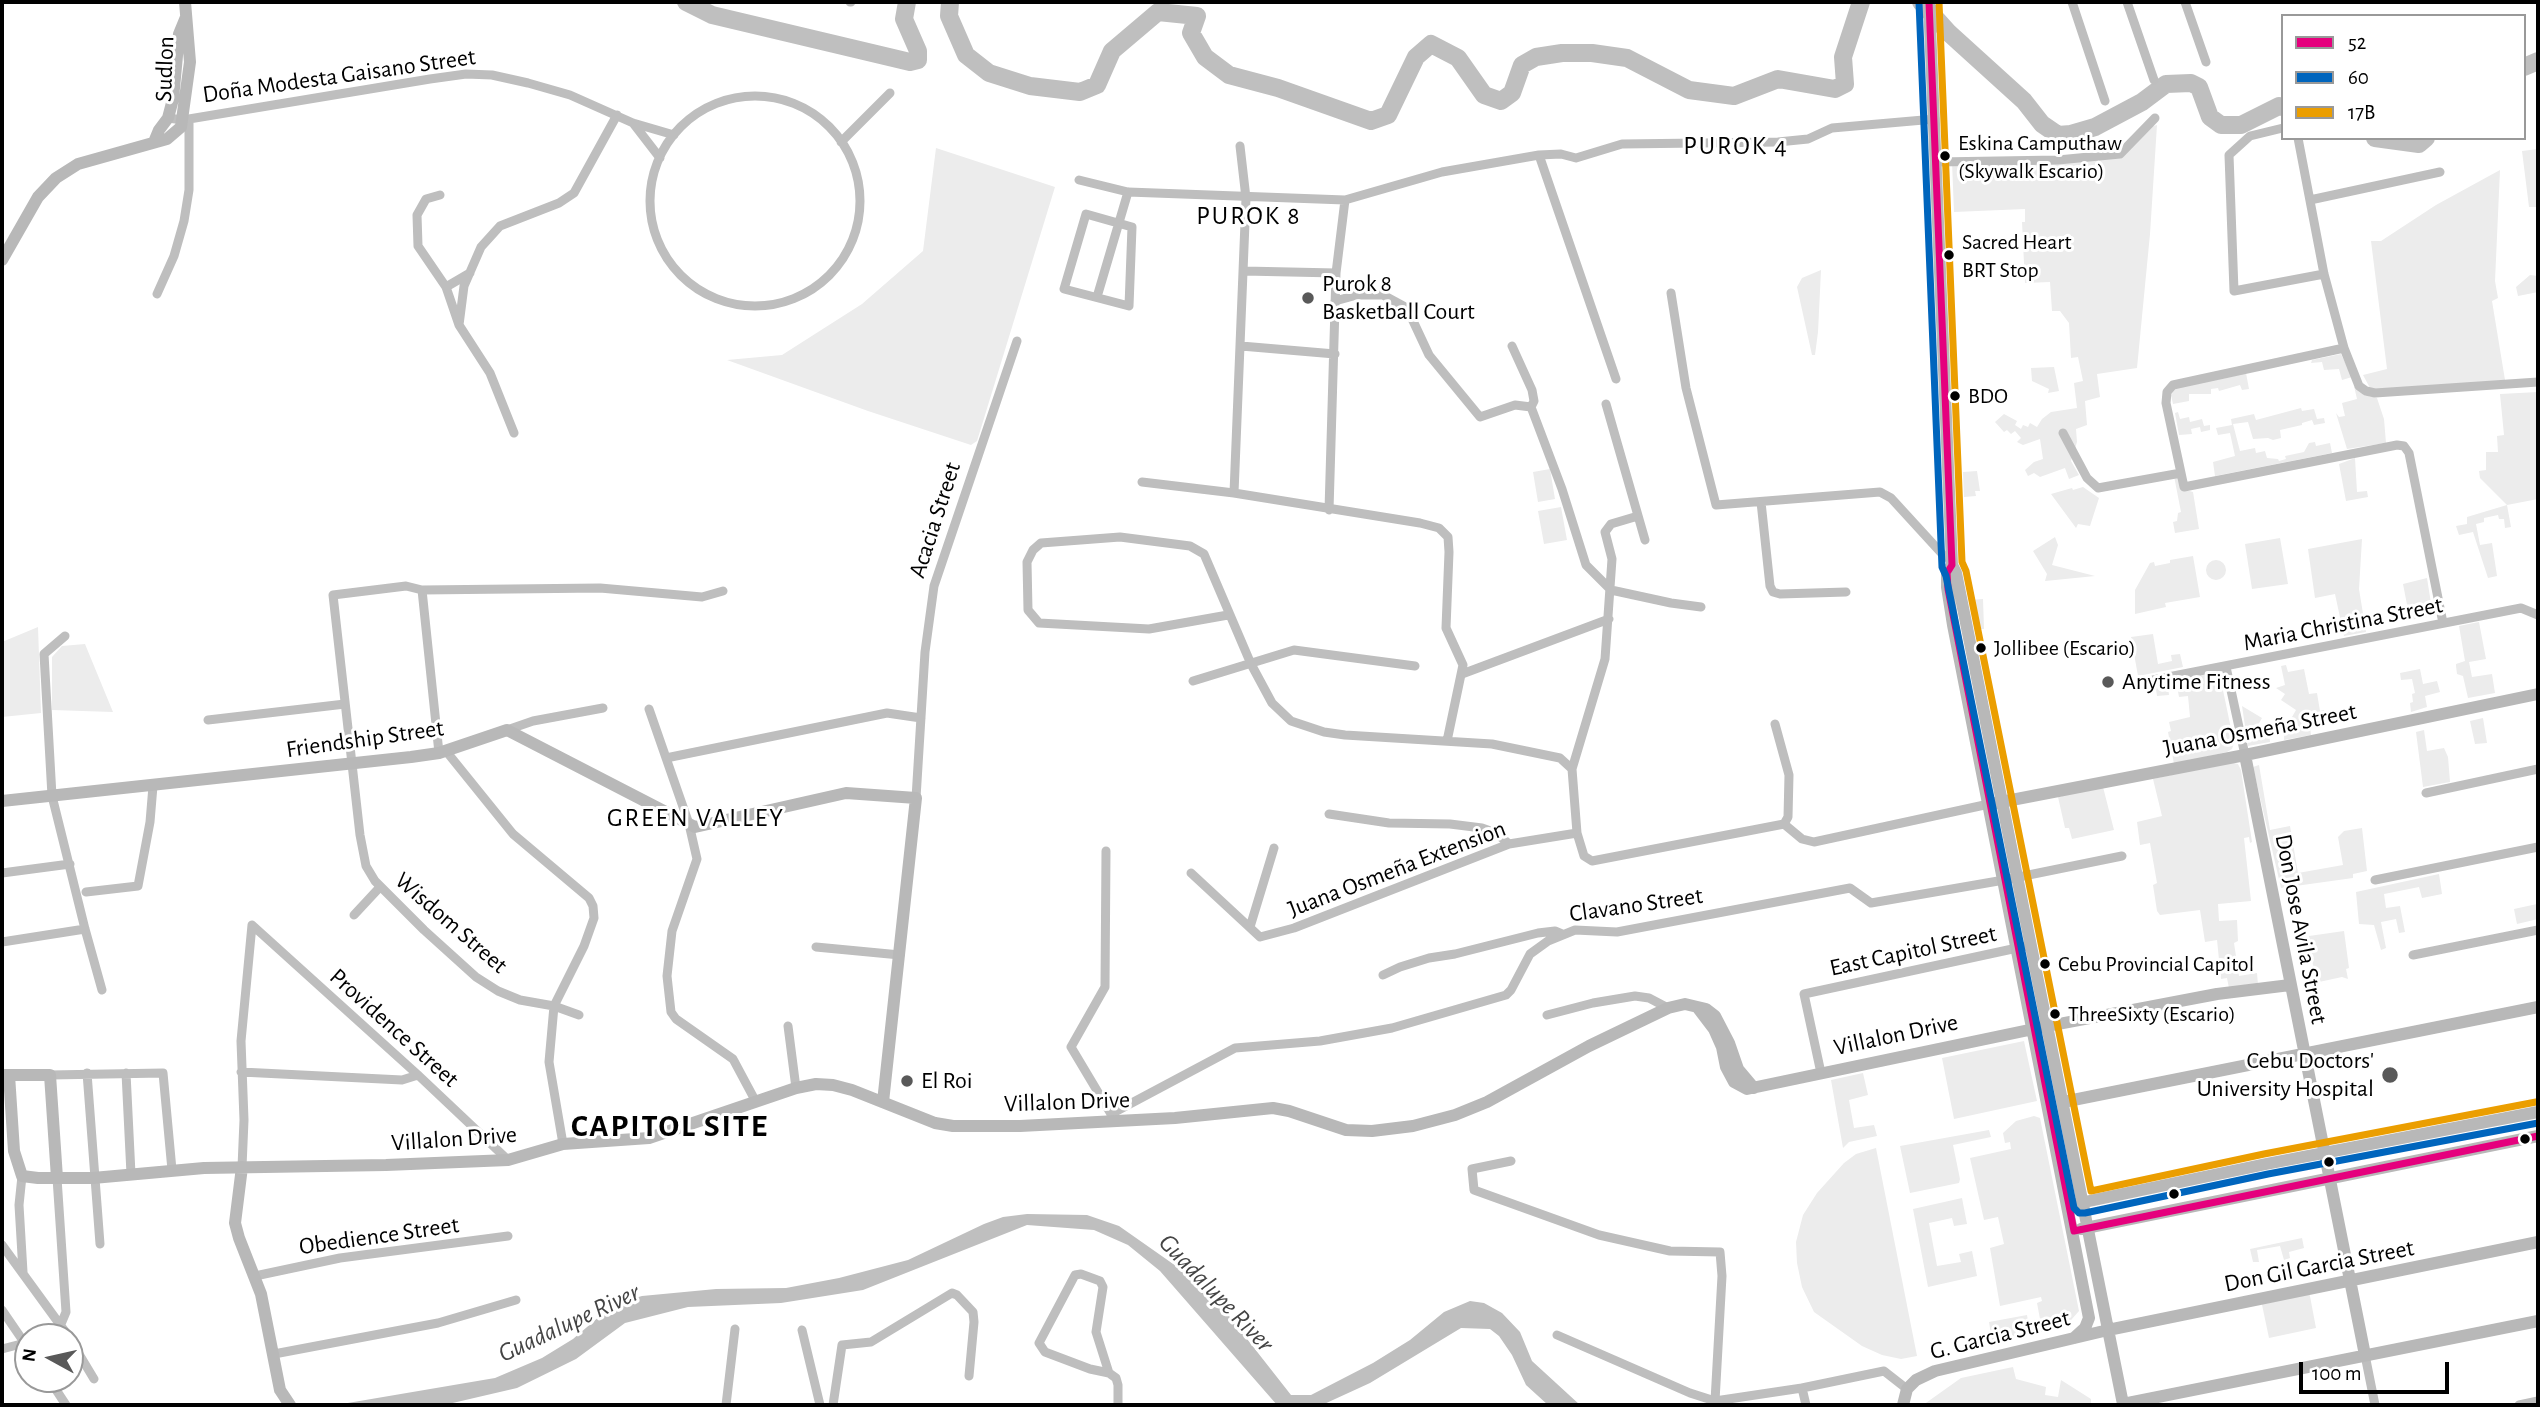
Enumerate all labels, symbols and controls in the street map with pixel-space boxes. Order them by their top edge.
legend [2281,14,2526,140]
text: 52 [2348,32,2366,53]
street label: Sudlon [149,36,181,102]
street label: Doña Modesta Gaisano Street [201,43,477,109]
text: 60 [2348,67,2369,88]
text: 17B [2348,102,2375,123]
district label: PUROK 4 [1684,130,1788,162]
place label: Eskina Camputhaw (Skywalk Escario) [1958,130,2122,182]
marker: Eskina Camputhaw (Skywalk Escario) [1938,149,1952,163]
district label: PUROK 8 [1197,200,1301,232]
place label: Sacred Heart BRT Stop [1962,229,2071,280]
marker: Sacred Heart BRT Stop [1942,248,1956,262]
place label: Purok 8 Basketball Court [1322,270,1475,326]
marker: Purok 8 Basketball Court [1300,290,1316,306]
place label: BDO [1968,383,2008,409]
marker: BDO [1948,389,1962,403]
street label: Acacia Street [903,458,967,582]
street label: Maria Christina Street [2241,591,2445,657]
place label: Jollibee (Escario) [1994,635,2136,661]
marker: Jollibee (Escario) [1974,641,1988,655]
place label: Anytime Fitness [2122,668,2271,696]
marker: Anytime Fitness [2100,674,2116,690]
street label: Juana Osmeña Street [2161,697,2359,763]
street label: Friendship Street [284,714,446,764]
district label: GREEN VALLEY [608,802,784,834]
street label: Juana Osmeña Extension [1284,814,1510,924]
street label: Don Jose Avila Street [2268,832,2334,1026]
street label: Wisdom Street [389,866,513,980]
street label: Clavano Street [1567,881,1705,929]
street label: East Capitol Street [1827,919,1999,983]
place label: Cebu Provincial Capitol [2058,951,2254,977]
marker: Cebu Provincial Capitol [2038,957,2052,971]
street label: Providence Street [323,962,465,1094]
place label: ThreeSixty (Escario) [2068,1001,2236,1027]
marker: ThreeSixty (Escario) [2048,1007,2062,1021]
street label: Villalon Drive [1831,1008,1961,1062]
place label: Cebu Doctors' University Hospital [2197,1047,2374,1103]
marker: Cebu Doctors' University Hospital [2380,1065,2400,1085]
place label: El Roi [921,1067,972,1095]
marker: El Roi [899,1073,915,1089]
street label: Villalon Drive [1004,1085,1130,1119]
district label: CAPITOL SITE [572,1107,768,1145]
street label: Villalon Drive [390,1120,518,1158]
unlabelled marker [2518,1132,2532,1146]
unlabelled marker [2322,1155,2336,1169]
unlabelled marker [2167,1187,2181,1201]
street label: Obedience Street [297,1211,461,1261]
water label: Guadalupe River [1152,1227,1280,1359]
street label: Don Gil Garcia Street [2222,1233,2416,1299]
water label: Guadalupe River [493,1277,645,1369]
street label: G. Garcia Street [1927,1304,2073,1366]
north arrow [14,1323,84,1393]
text: N [19,1347,40,1363]
scale bar [2302,1348,2452,1392]
text: 100 m [2312,1363,2362,1384]

